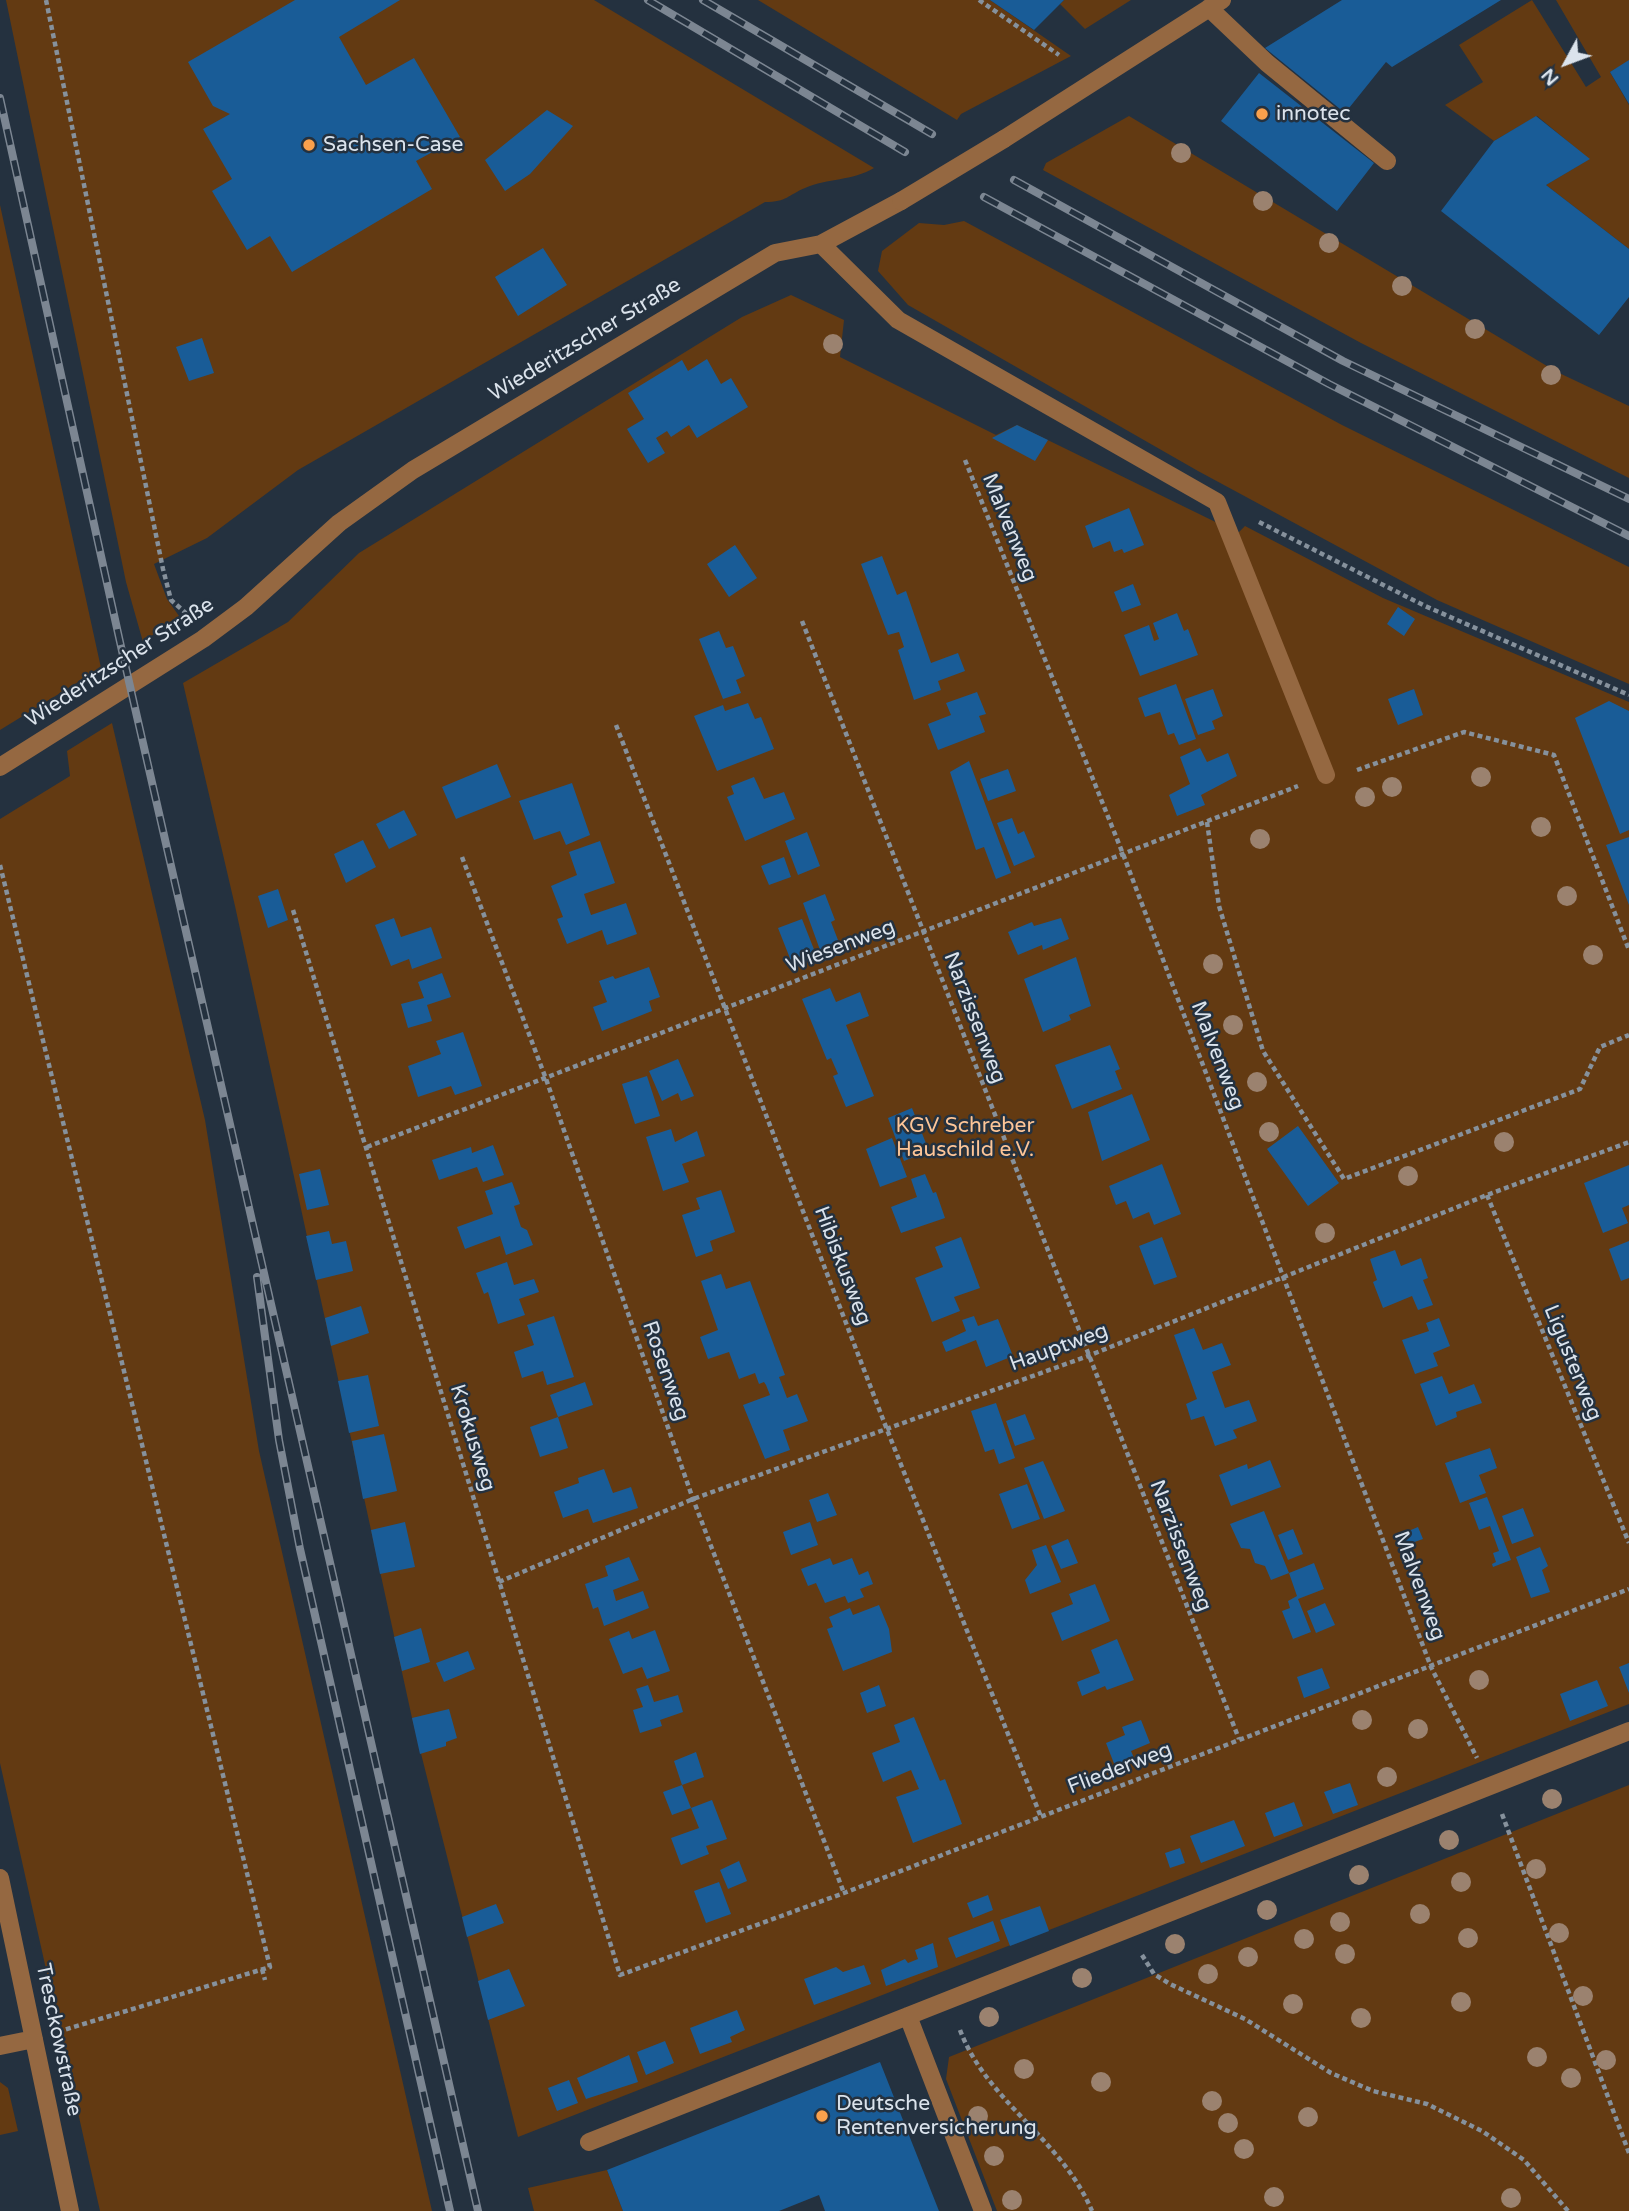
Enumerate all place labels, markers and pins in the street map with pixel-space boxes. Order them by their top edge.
place label: innotec [1276,101,1350,127]
marker: innotec [1254,106,1270,122]
place label: Sachsen-Case [323,132,463,158]
marker: Sachsen-Case [301,137,317,153]
place label: Deutsche Rentenversicherung [836,2091,1037,2141]
marker: Deutsche Rentenversicherung [814,2108,830,2124]

